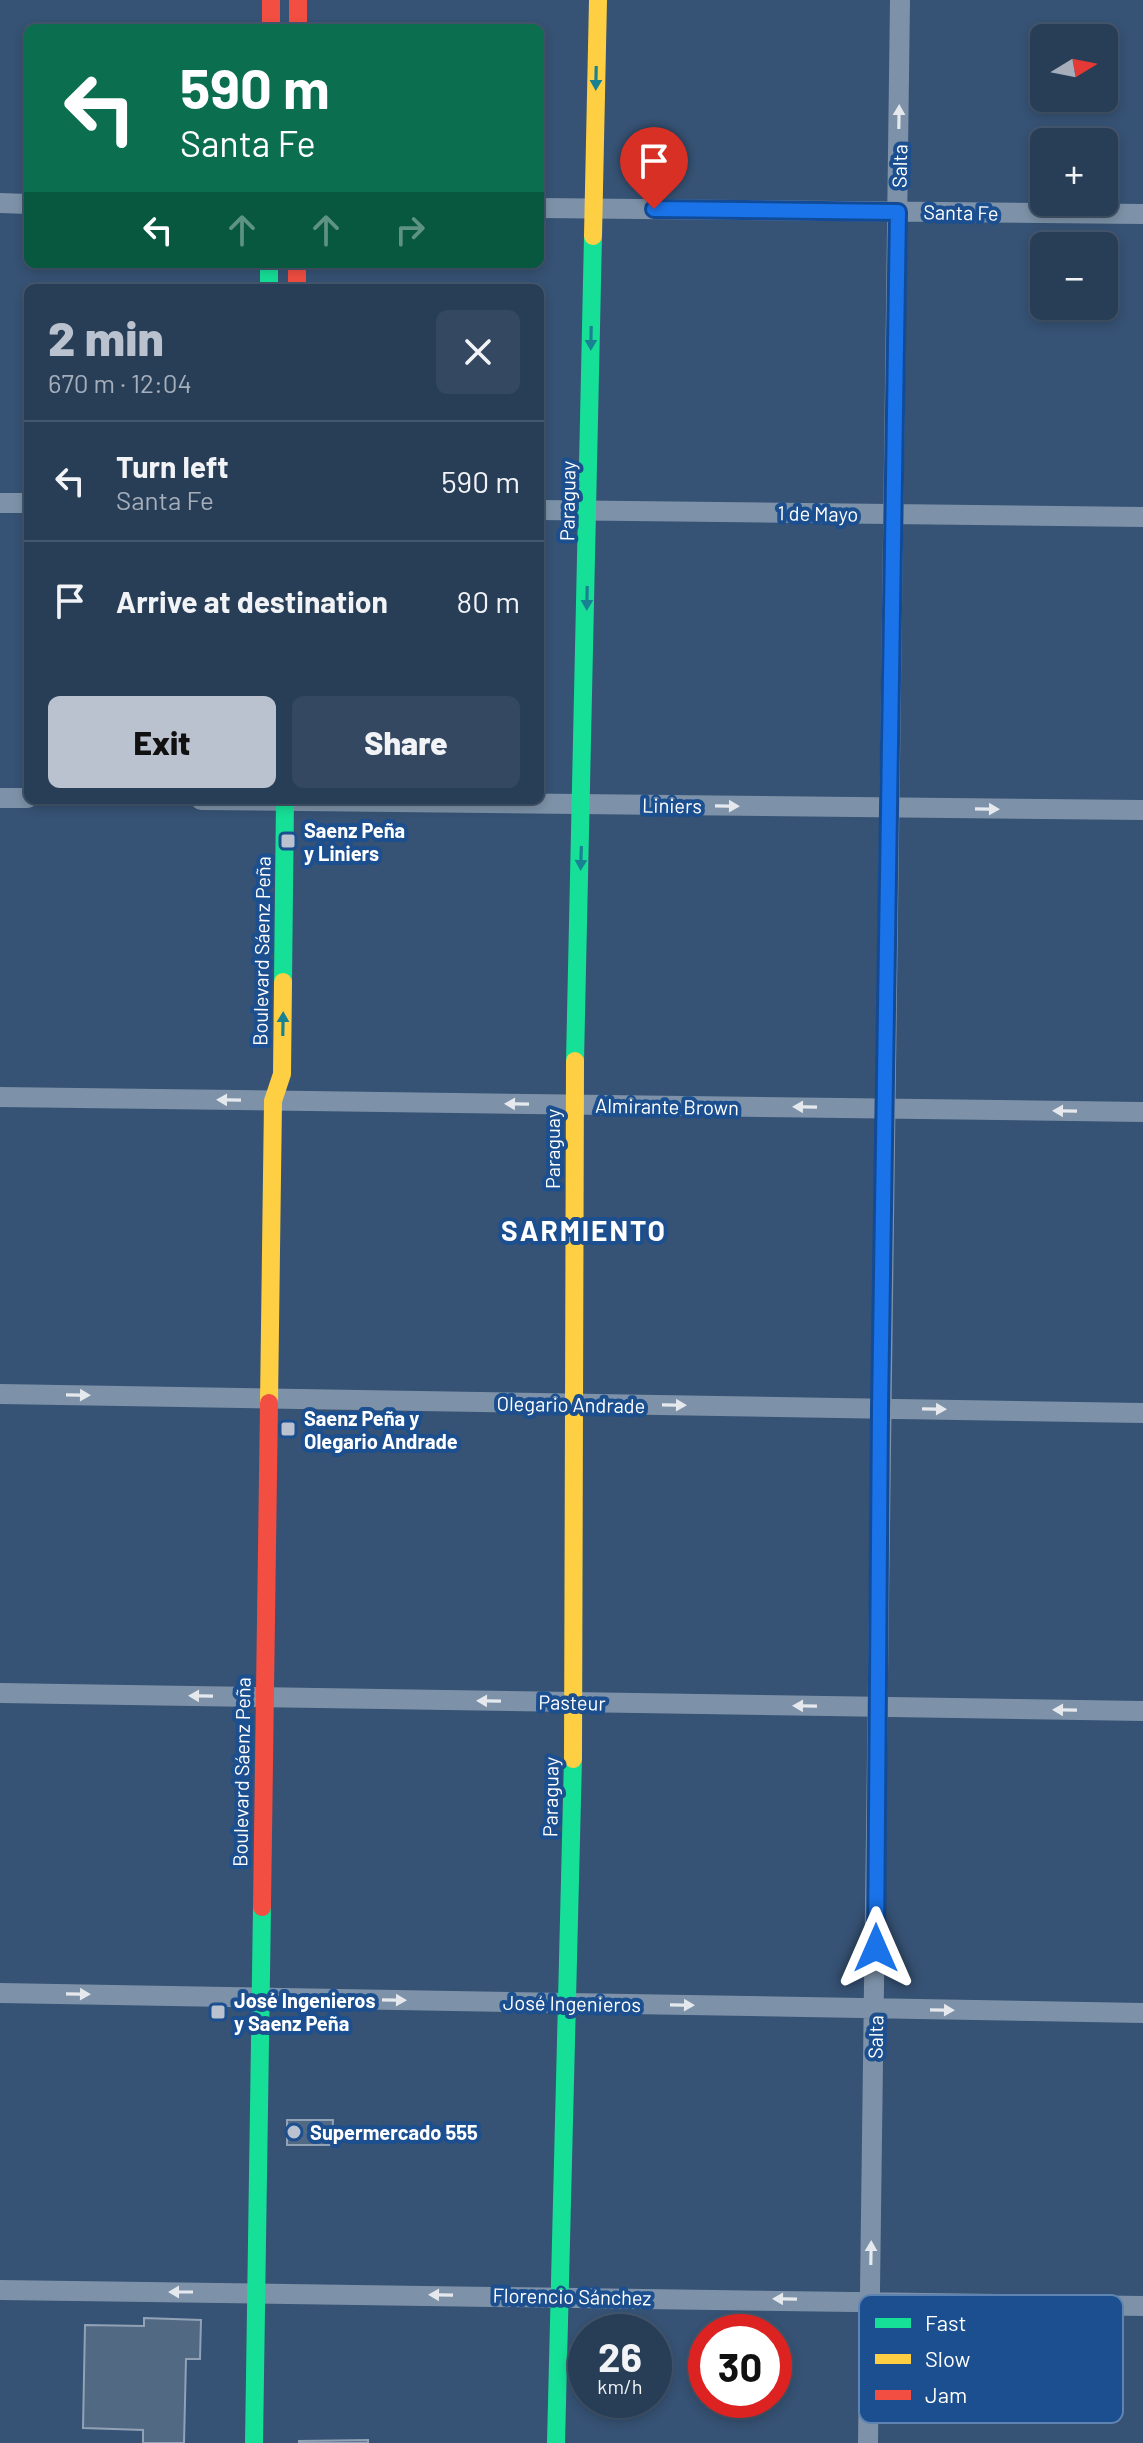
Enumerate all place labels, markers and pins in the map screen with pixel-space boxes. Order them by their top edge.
pin [620,127,688,209]
place label: Saenz Peña y Liniers [304,818,405,865]
marker: Saenz Peña y Liniers [279,832,297,850]
place label: Saenz Peña y Olegario Andrade [304,1406,458,1453]
marker: Saenz Peña y Olegario Andrade [279,1420,297,1438]
place label: José Ingenieros y Saenz Peña [234,1988,376,2035]
marker: José Ingenieros y Saenz Peña [209,2003,227,2021]
place label: Supermercado 555 [310,2120,478,2144]
marker: Supermercado 555 [285,2123,303,2141]

